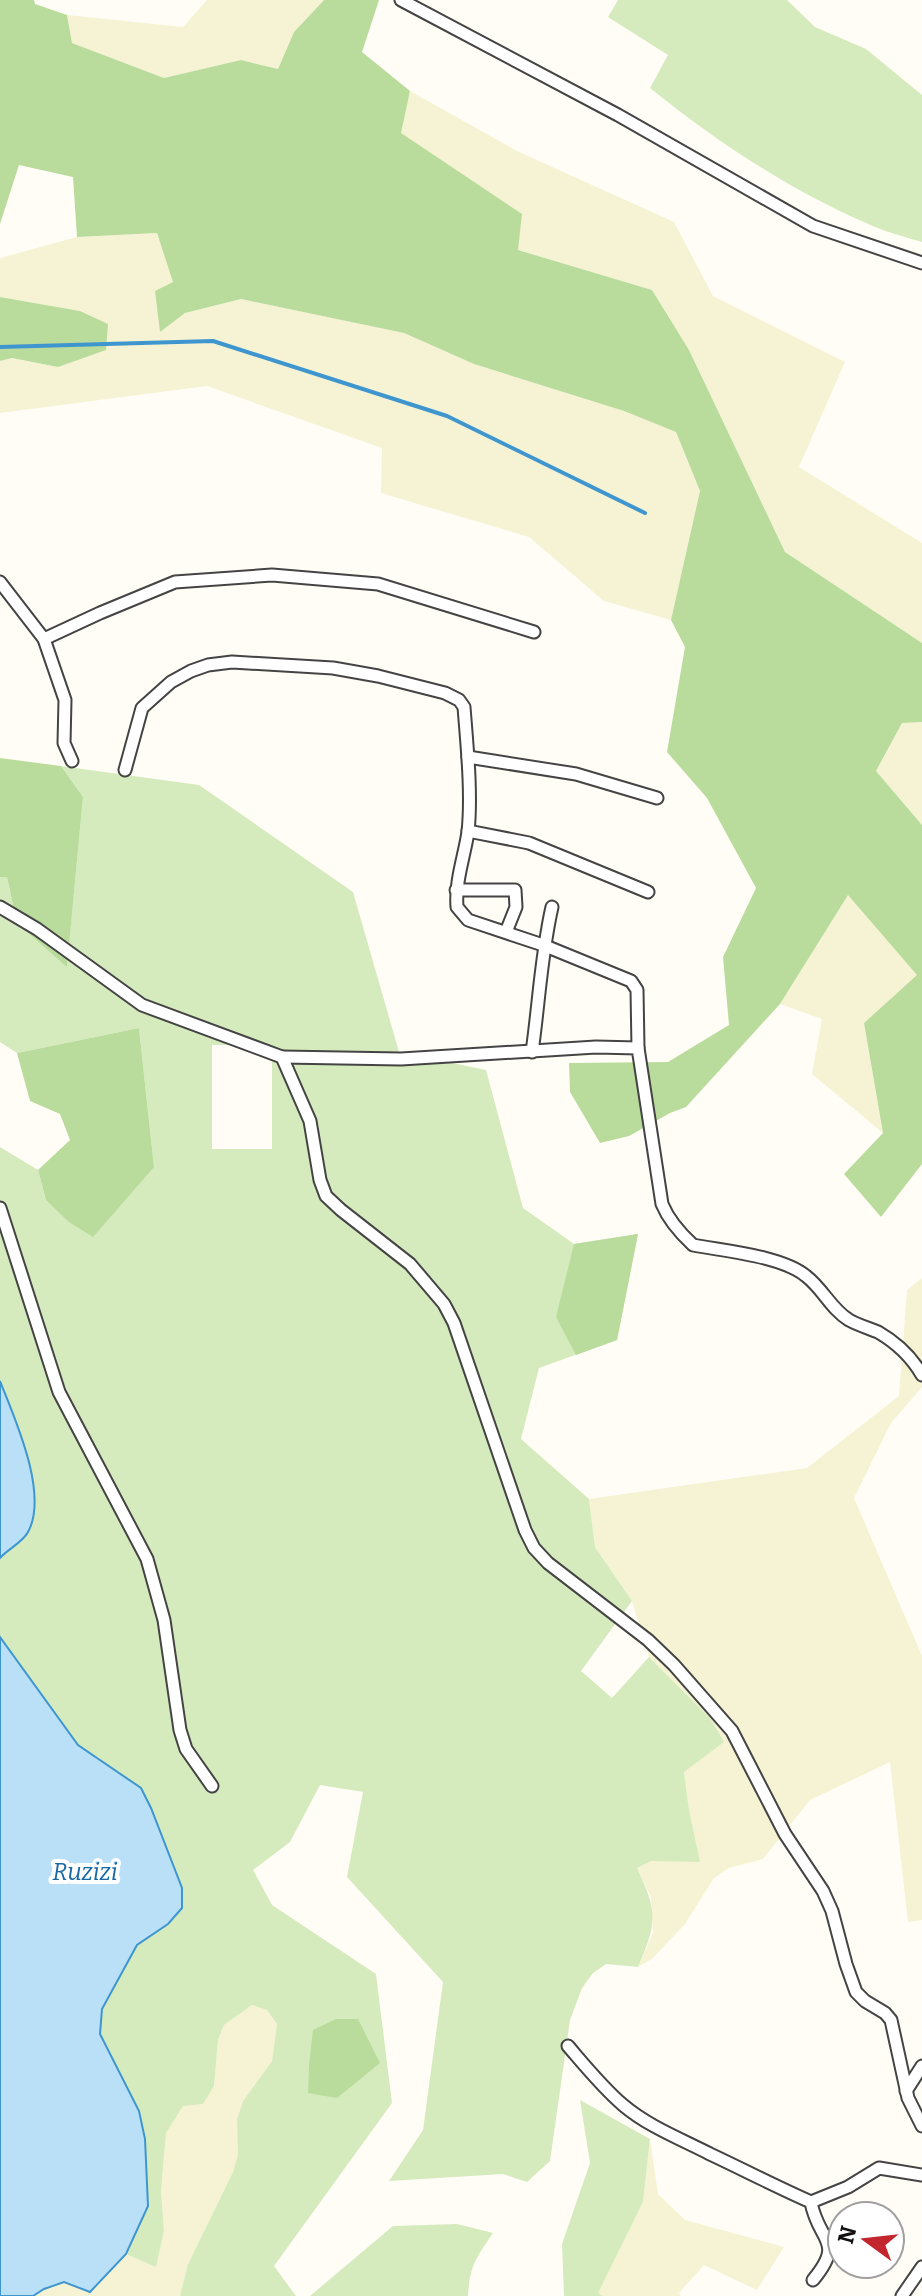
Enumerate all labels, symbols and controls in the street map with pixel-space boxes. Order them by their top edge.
water label: Ruzizi [52,1858,118,1886]
north arrow [826,2200,906,2280]
text: N [832,2223,862,2247]

